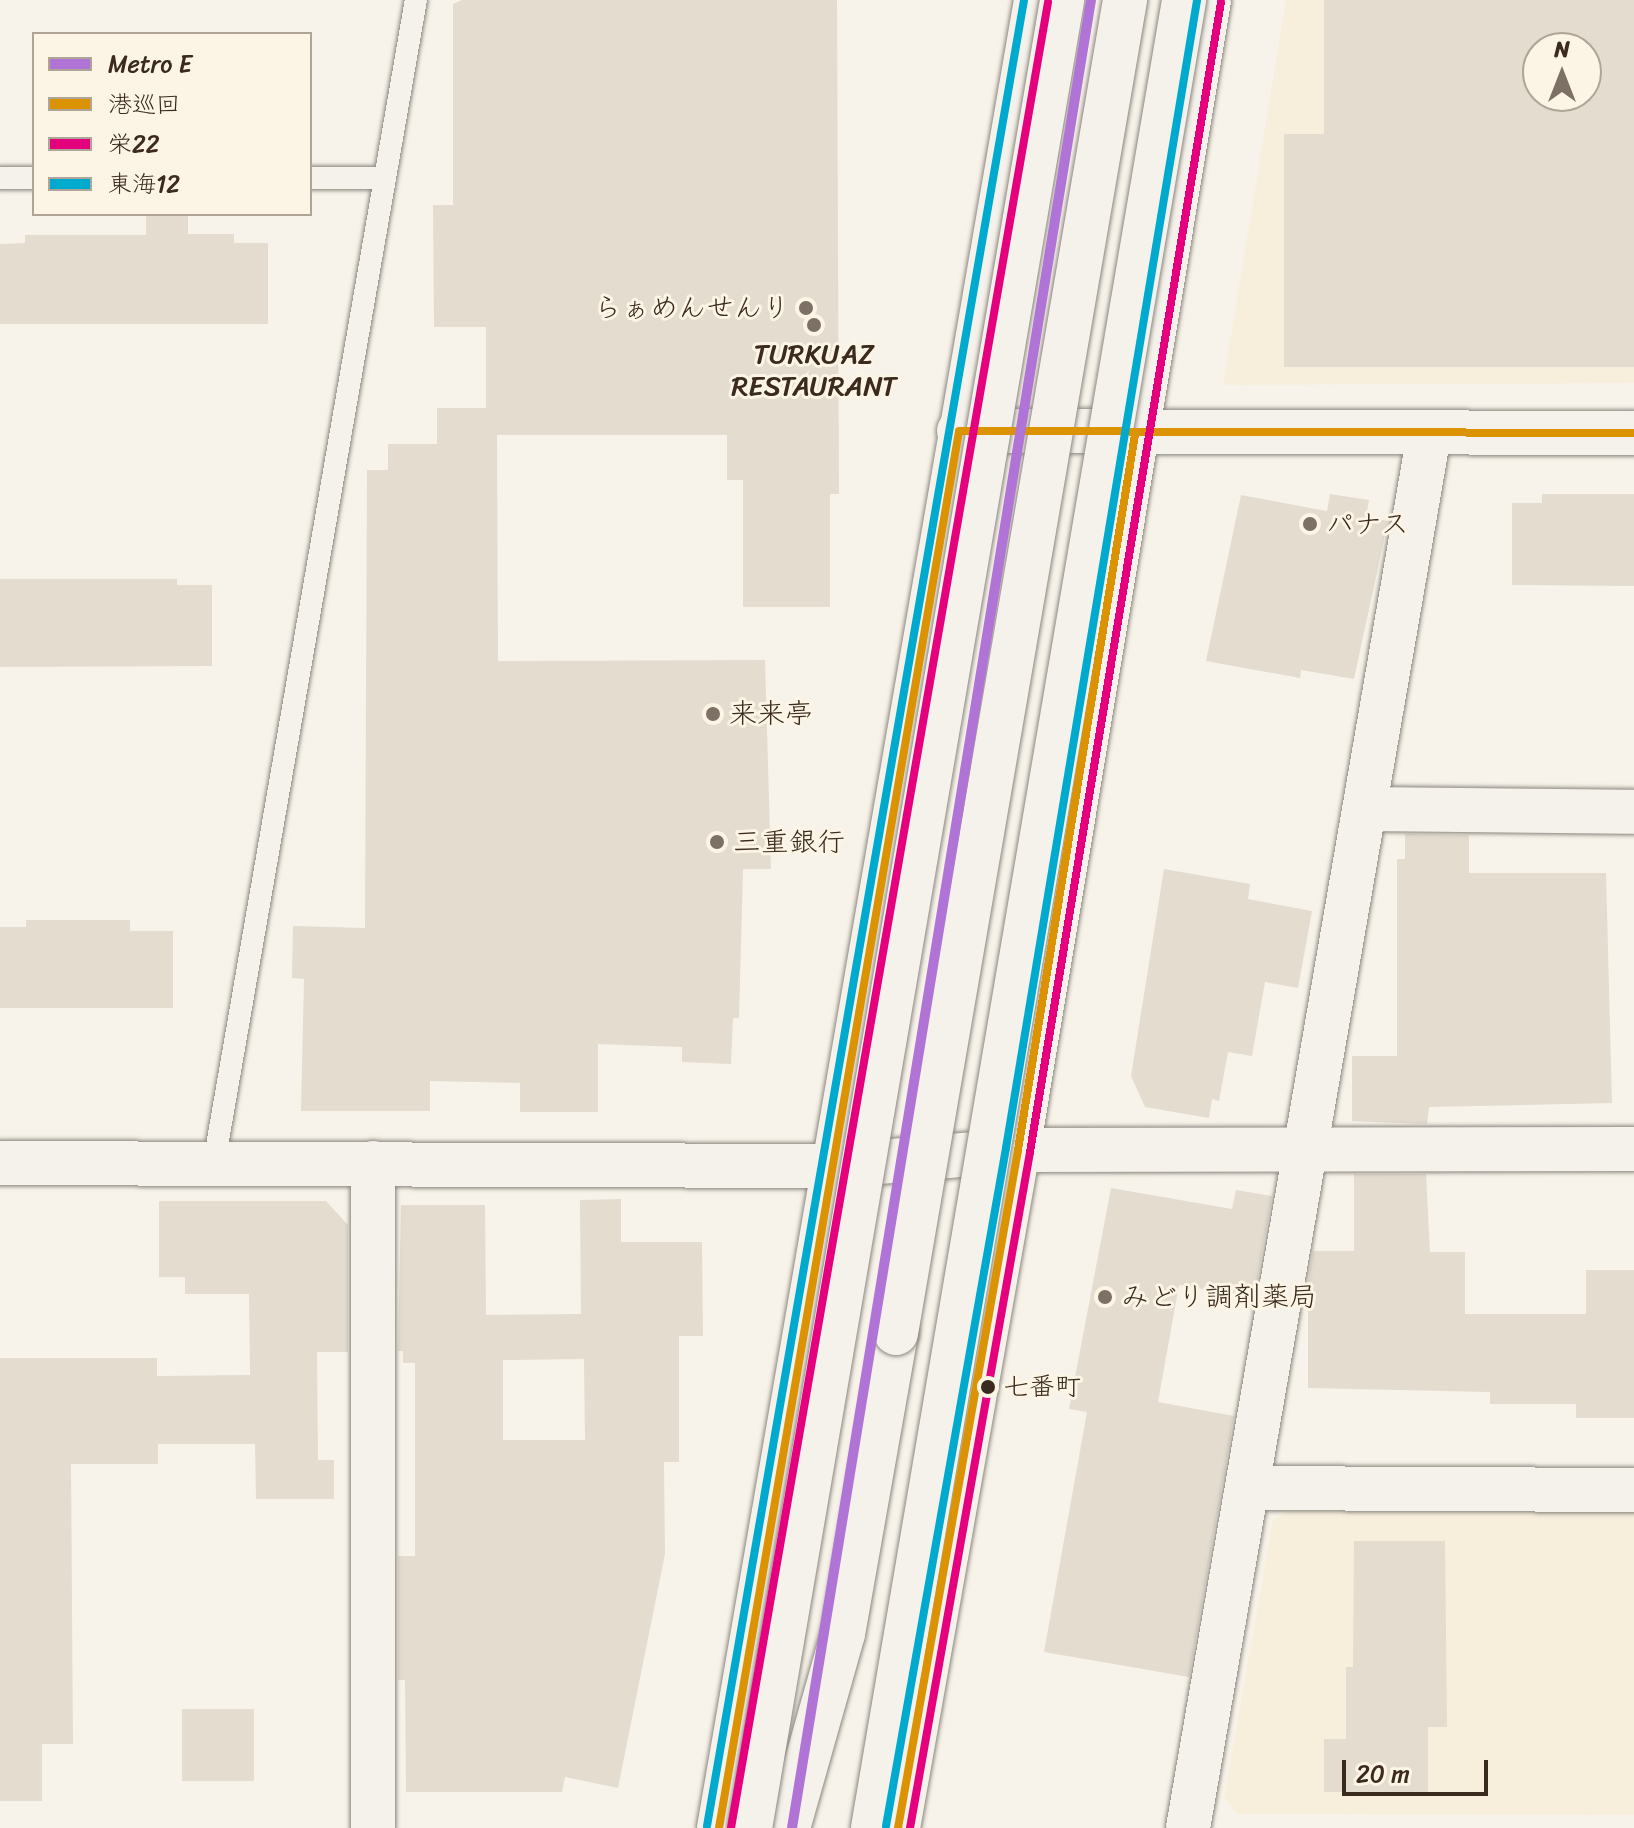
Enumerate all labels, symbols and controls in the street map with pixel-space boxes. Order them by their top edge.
text: N [1554,30,1570,69]
legend [32,32,312,216]
north arrow [1522,32,1602,112]
text: Metro E [108,43,192,85]
text: 港巡回 [108,83,180,125]
text: 栄22 [108,123,160,165]
text: 東海12 [108,163,180,205]
place label: らぁめんせんり [594,291,790,325]
marker: らぁめんせんり [797,299,815,317]
marker: TURKUAZ RESTAURANT [805,316,823,334]
place label: TURKUAZ RESTAURANT [731,337,897,403]
place label: パナス [1326,507,1410,541]
marker: パナス [1301,515,1319,533]
place label: 来来亭 [729,697,813,731]
marker: 来来亭 [704,705,722,723]
place label: 三重銀行 [733,825,845,859]
marker: 三重銀行 [708,833,726,851]
place label: みどり調剤薬局 [1121,1280,1317,1314]
marker: みどり調剤薬局 [1096,1288,1114,1306]
place label: 七番町 [1003,1371,1081,1403]
marker: 七番町 [980,1379,996,1395]
scale bar [1346,1744,1492,1794]
text: 20 m [1356,1753,1410,1795]

